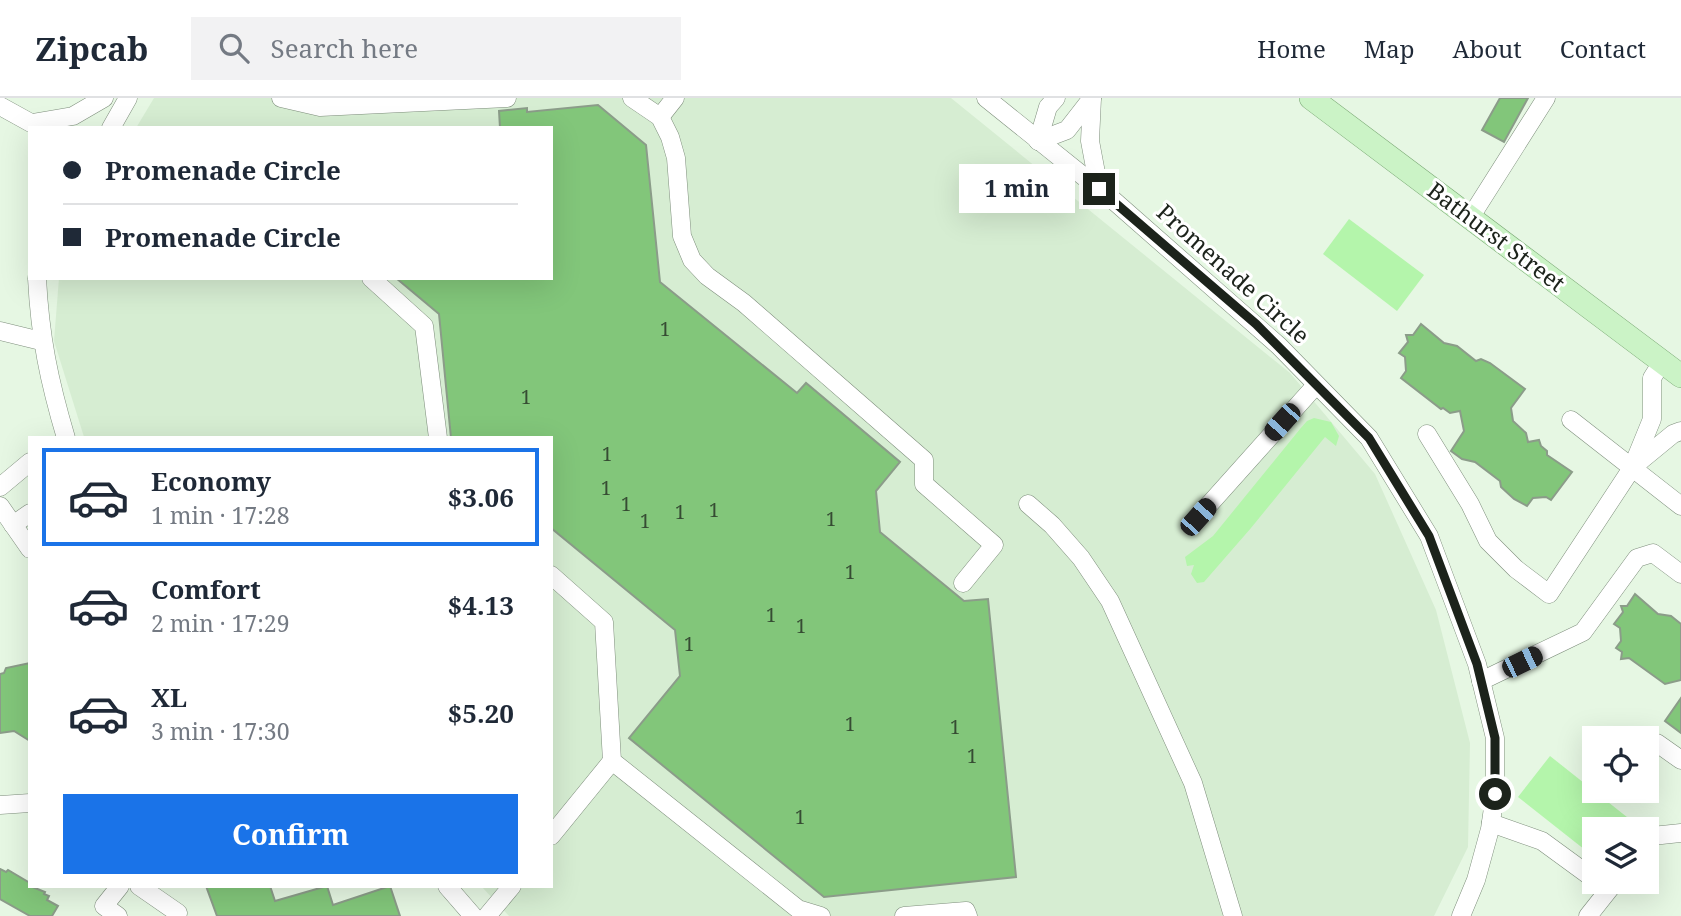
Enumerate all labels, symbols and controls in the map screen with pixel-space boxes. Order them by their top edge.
search box [191,17,681,80]
text: Zipcab [35,26,149,71]
icon: search [215,29,253,67]
text: Search here [271,30,418,66]
text: Home [1257,32,1326,65]
text: Map [1364,32,1415,65]
text: About [1453,32,1522,65]
text: Contact [1560,32,1646,65]
text: Promenade Circle [105,152,341,188]
callout: 1 min [959,164,1074,214]
text: 1 min [984,172,1050,204]
route end [1083,173,1115,205]
street label: Bathurst Street [1421,174,1572,299]
street label: Promenade Circle [1150,196,1317,350]
text: Promenade Circle [105,219,341,255]
house number: 1 [660,316,670,342]
house number: 1 [521,384,531,410]
car [1261,399,1304,445]
house number: 1 [602,441,612,467]
text: Economy [151,463,271,499]
icon: car [67,466,130,529]
house number: 1 [601,475,611,501]
text: $3.06 [448,479,514,515]
house number: 1 [621,491,631,517]
car [1177,494,1220,540]
house number: 1 [709,497,719,523]
text: 1 min · 17:28 [151,499,289,531]
house number: 1 [675,499,685,525]
house number: 1 [826,506,836,532]
house number: 1 [640,508,650,534]
house number: 1 [845,559,855,585]
text: Comfort [151,571,261,607]
icon: car [67,574,130,637]
text: $4.13 [448,587,514,623]
house number: 1 [766,602,776,628]
text: 2 min · 17:29 [151,607,289,639]
house number: 1 [796,613,806,639]
house number: 1 [684,631,694,657]
car [1499,643,1546,681]
text: XL [151,679,187,715]
icon: car [67,682,130,745]
text: $5.20 [448,695,514,731]
house number: 1 [845,711,855,737]
house number: 1 [950,714,960,740]
text: 3 min · 17:30 [151,715,289,747]
map controls [1582,726,1659,894]
button: locate [1582,726,1659,803]
house number: 1 [967,743,977,769]
route start [1479,778,1511,810]
button: Confirm [63,794,518,874]
house number: 1 [795,804,805,830]
button: layers [1582,817,1659,894]

